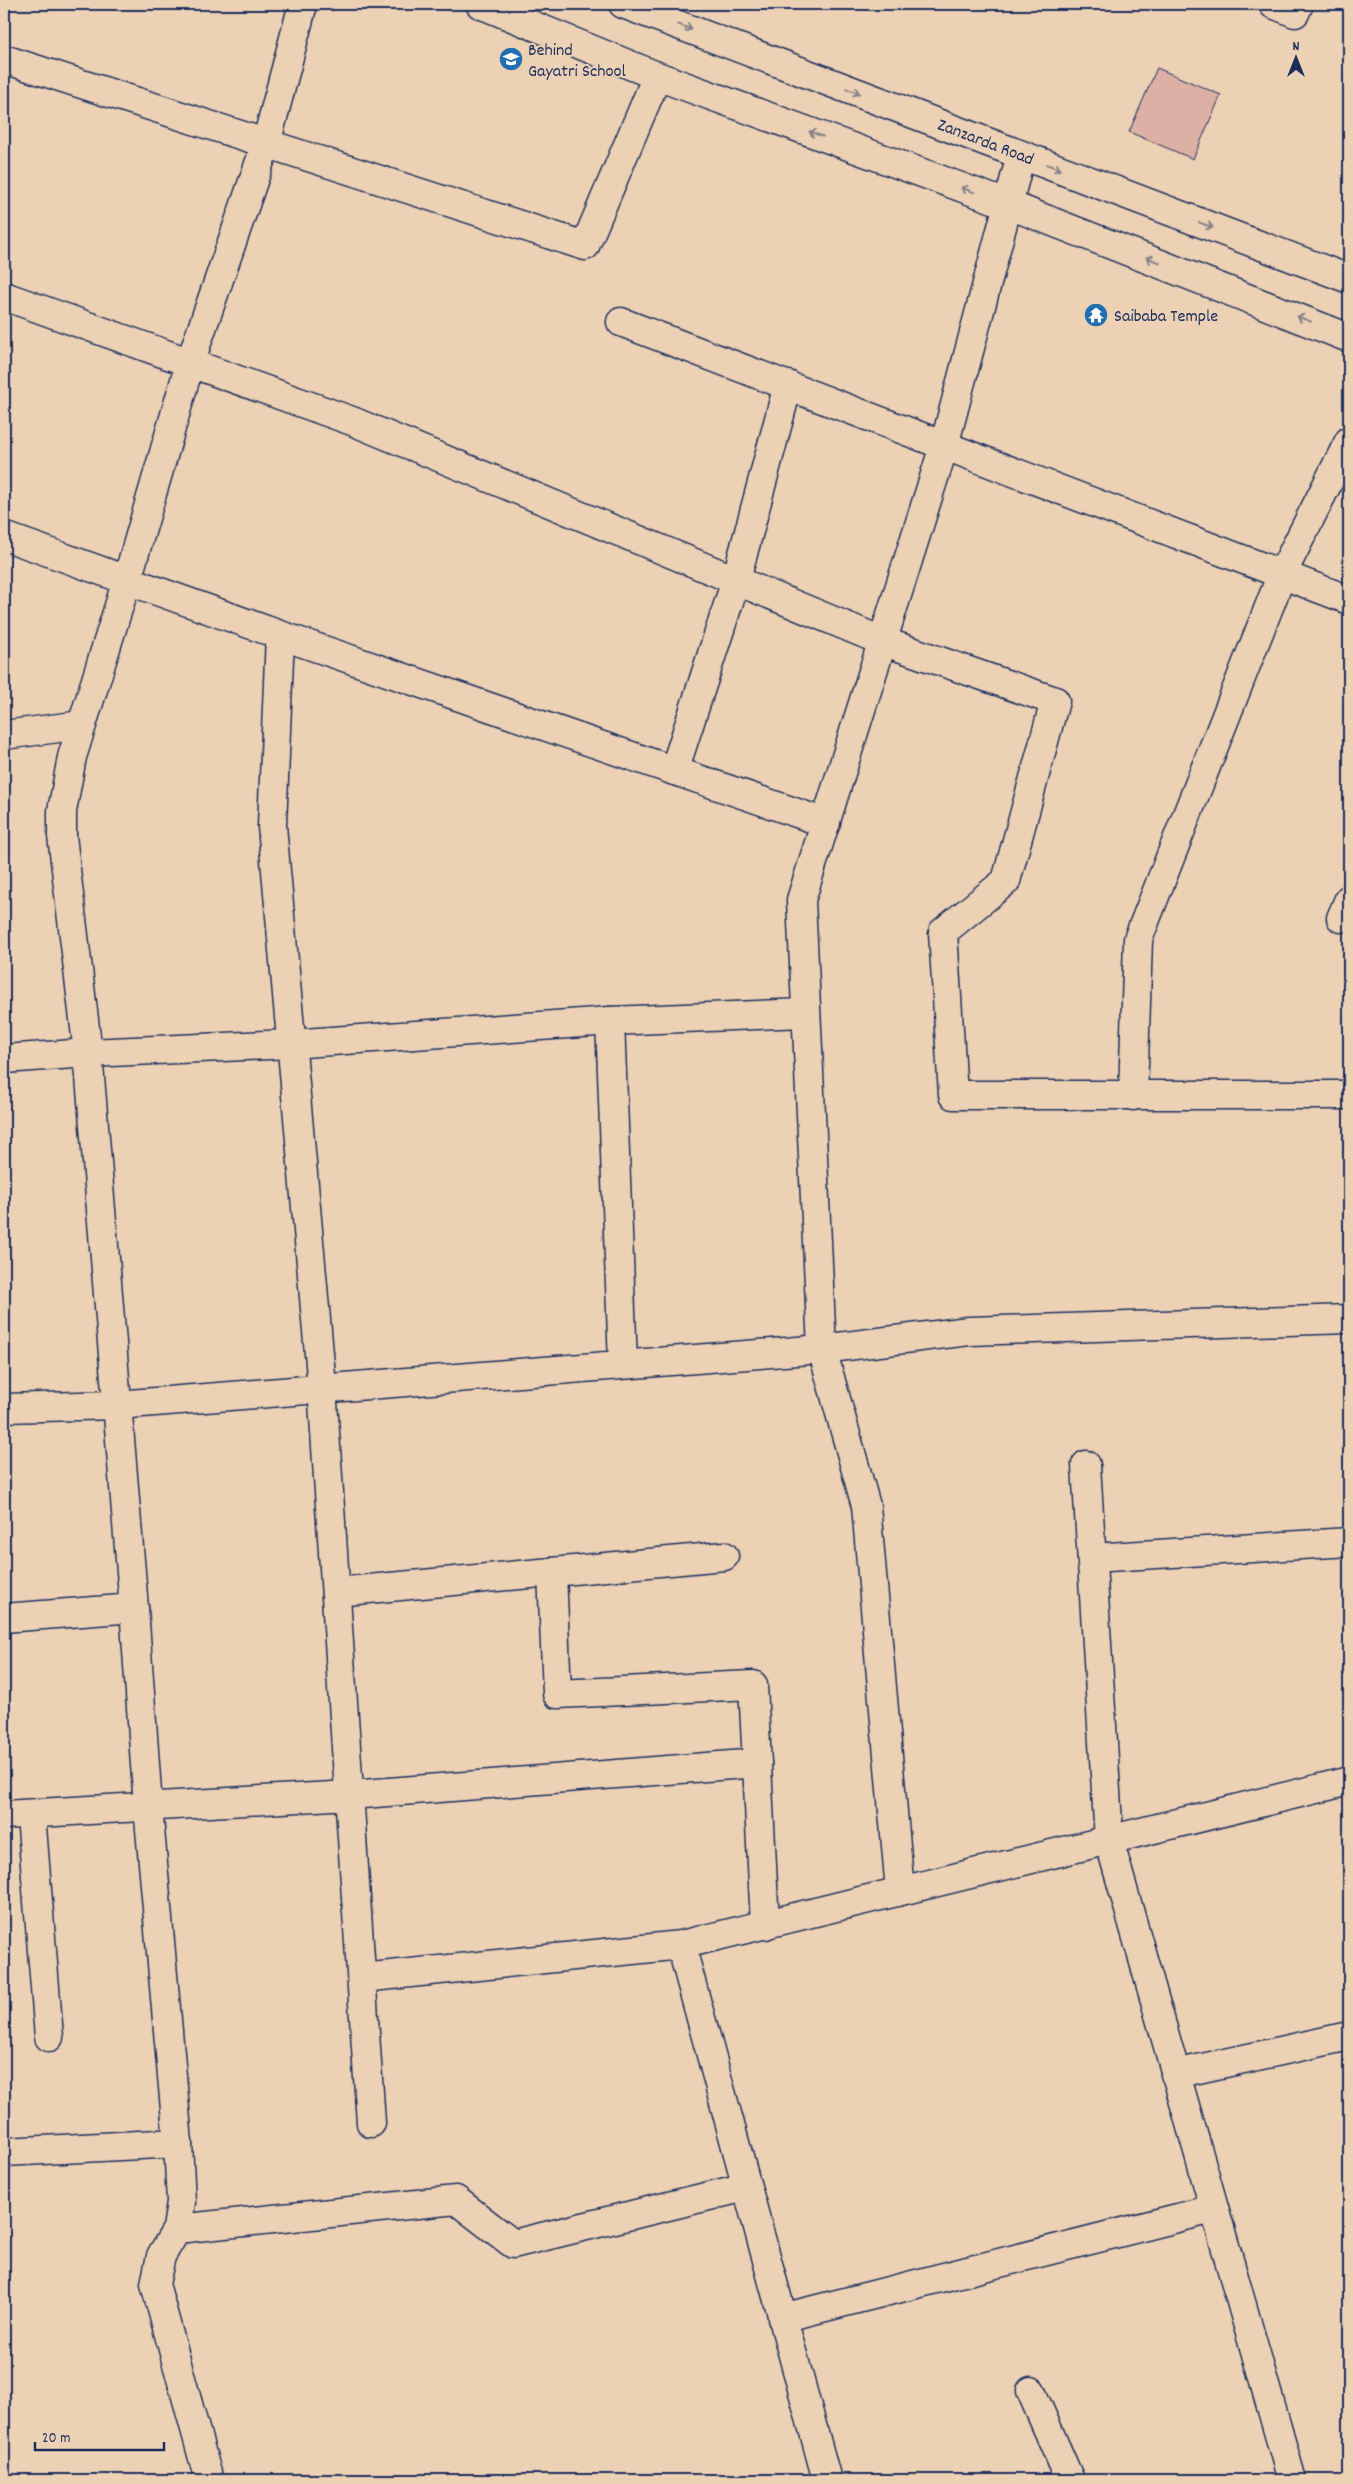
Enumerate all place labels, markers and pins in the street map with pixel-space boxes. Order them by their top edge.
place label: Behind Gayatri School [528,39,626,85]
school or university icon: Behind Gayatri School [498,46,524,72]
temple icon: Saibaba Temple [1083,302,1109,328]
place label: Saibaba Temple [1114,305,1218,330]

